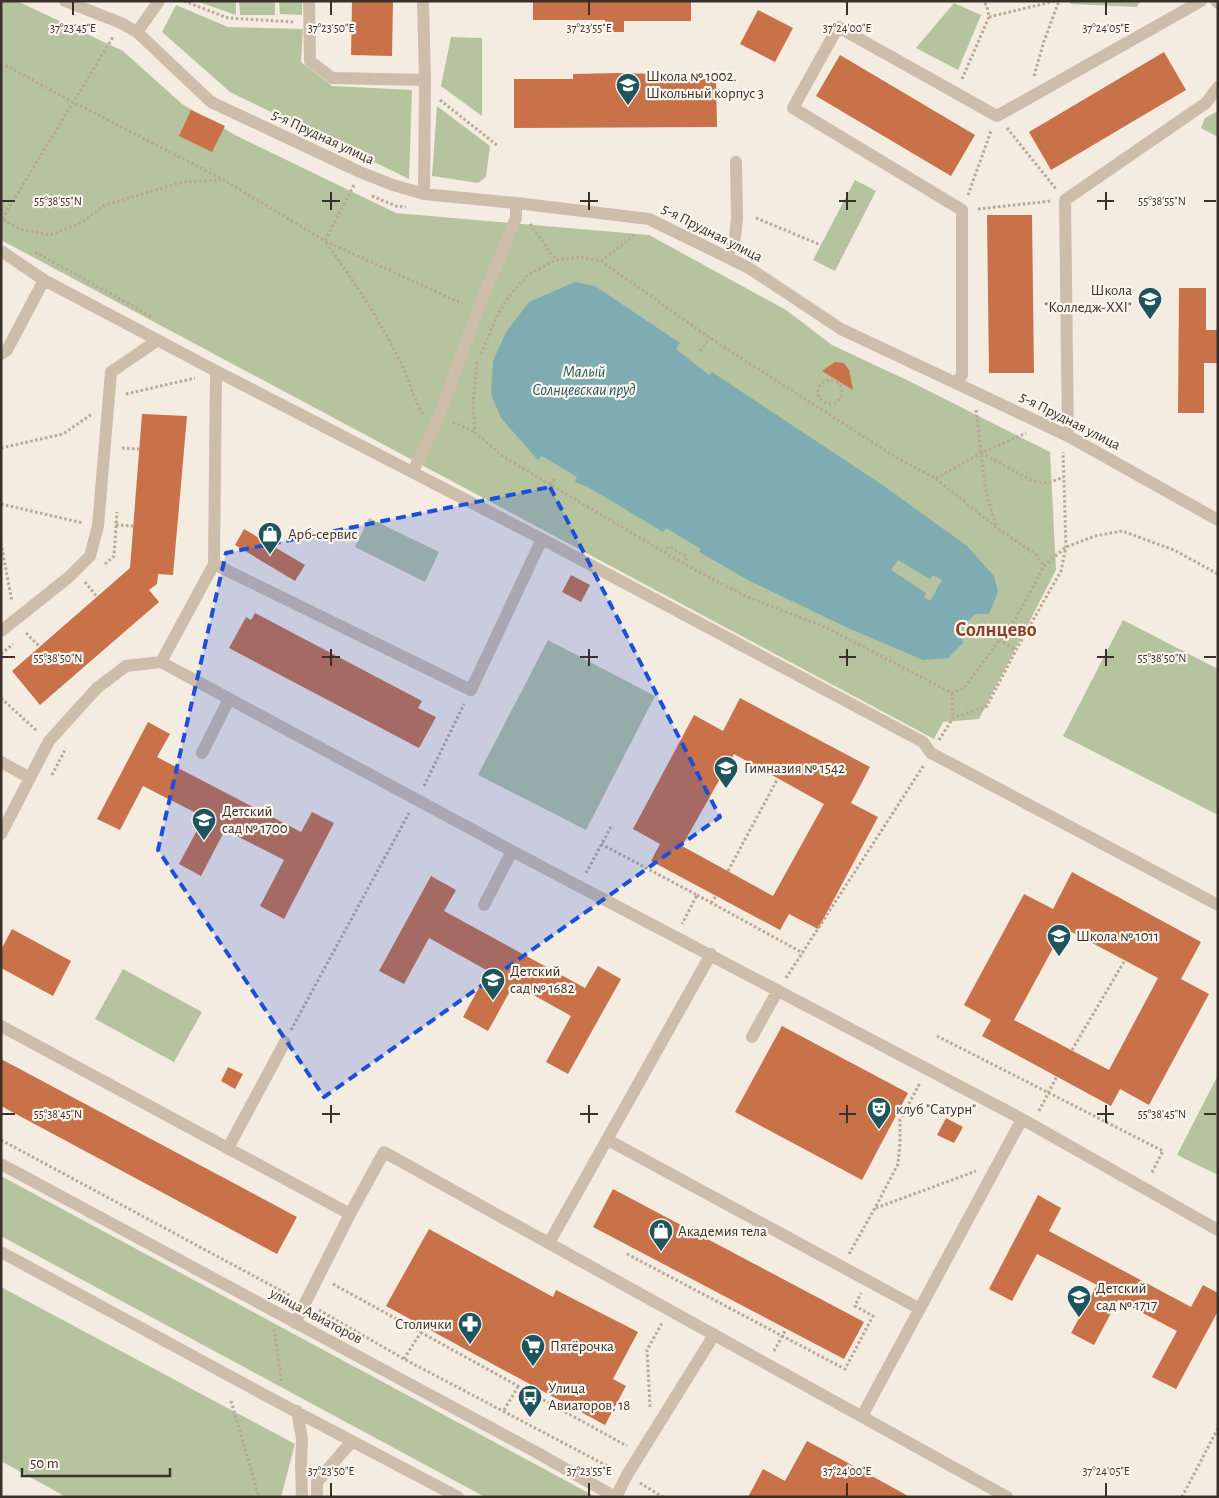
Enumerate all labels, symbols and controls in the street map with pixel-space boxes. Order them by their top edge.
text: 37°23'45"E [50,22,96,34]
text: 37°23'50"E [308,22,354,34]
text: 37°23'55"E [566,22,612,34]
text: 37°24'00"E [823,22,871,34]
text: 37°24'05"E [1082,22,1130,34]
place label: Школа № 1002. Школьный корпус 3 [646,69,764,101]
school or university icon: Школа № 1002. Школьный корпус 3 [615,72,641,106]
street label: 5-я Прудная улица [270,107,377,167]
text: 55°38'55"N [34,195,82,207]
text: 55°38'55"N [1138,195,1186,207]
street label: 5-я Прудная улица [659,201,765,265]
place label: Школа "Колледж-XXI" [1044,283,1132,315]
school or university icon: Школа "Колледж-XXI" [1137,286,1163,320]
water label: Малый Солнцевскаи пруд [532,364,636,399]
street label: 5-я Прудная улица [1017,389,1123,453]
shop icon: Арб-сервис [257,521,283,555]
place label: Арб-сервис [288,527,357,542]
district label: Солнцево [955,620,1037,640]
text: 55°38'50"N [33,652,83,664]
text: 55°38'50"N [1137,652,1187,664]
school or university icon: Гимназия № 1542 [713,755,739,789]
place label: Гимназия № 1542 [744,761,845,776]
place label: Детский сад № 1700 [222,804,288,836]
school or university icon: Детский сад № 1700 [191,807,217,841]
school or university icon: Школа № 1011 [1046,923,1072,957]
place label: Школа № 1011 [1076,929,1159,944]
place label: Детский сад № 1682 [510,964,575,996]
school or university icon: Детский сад № 1682 [480,967,506,1001]
theatre icon: клуб "Сатурн" [866,1096,892,1130]
place label: клуб "Сатурн" [896,1102,976,1117]
text: 55°38'45"N [34,1108,82,1120]
text: 55°38'45"N [1138,1108,1186,1120]
shop icon: Академия тела [648,1218,674,1252]
place label: Академия тела [678,1224,767,1239]
place label: Детский сад № 1717 [1096,1281,1157,1313]
school or university icon: Детский сад № 1717 [1066,1284,1092,1318]
street label: улица Авиаторов [266,1285,365,1347]
pharmacy icon: Столички [457,1311,483,1345]
place label: Столички [395,1317,452,1332]
supermarket icon: Пятёрочка [520,1333,546,1367]
place label: Пятёрочка [550,1339,614,1354]
place label: Улица Авиаторов, 18 [548,1381,630,1413]
bus stop icon: Улица Авиаторов, 18 [517,1384,543,1418]
scale bar [22,1446,170,1478]
text: 50 m [30,1456,59,1471]
text: 37°23'50"E [308,1465,354,1477]
text: 37°23'55"E [566,1465,612,1477]
text: 37°24'00"E [823,1465,871,1477]
text: 37°24'05"E [1082,1465,1130,1477]

